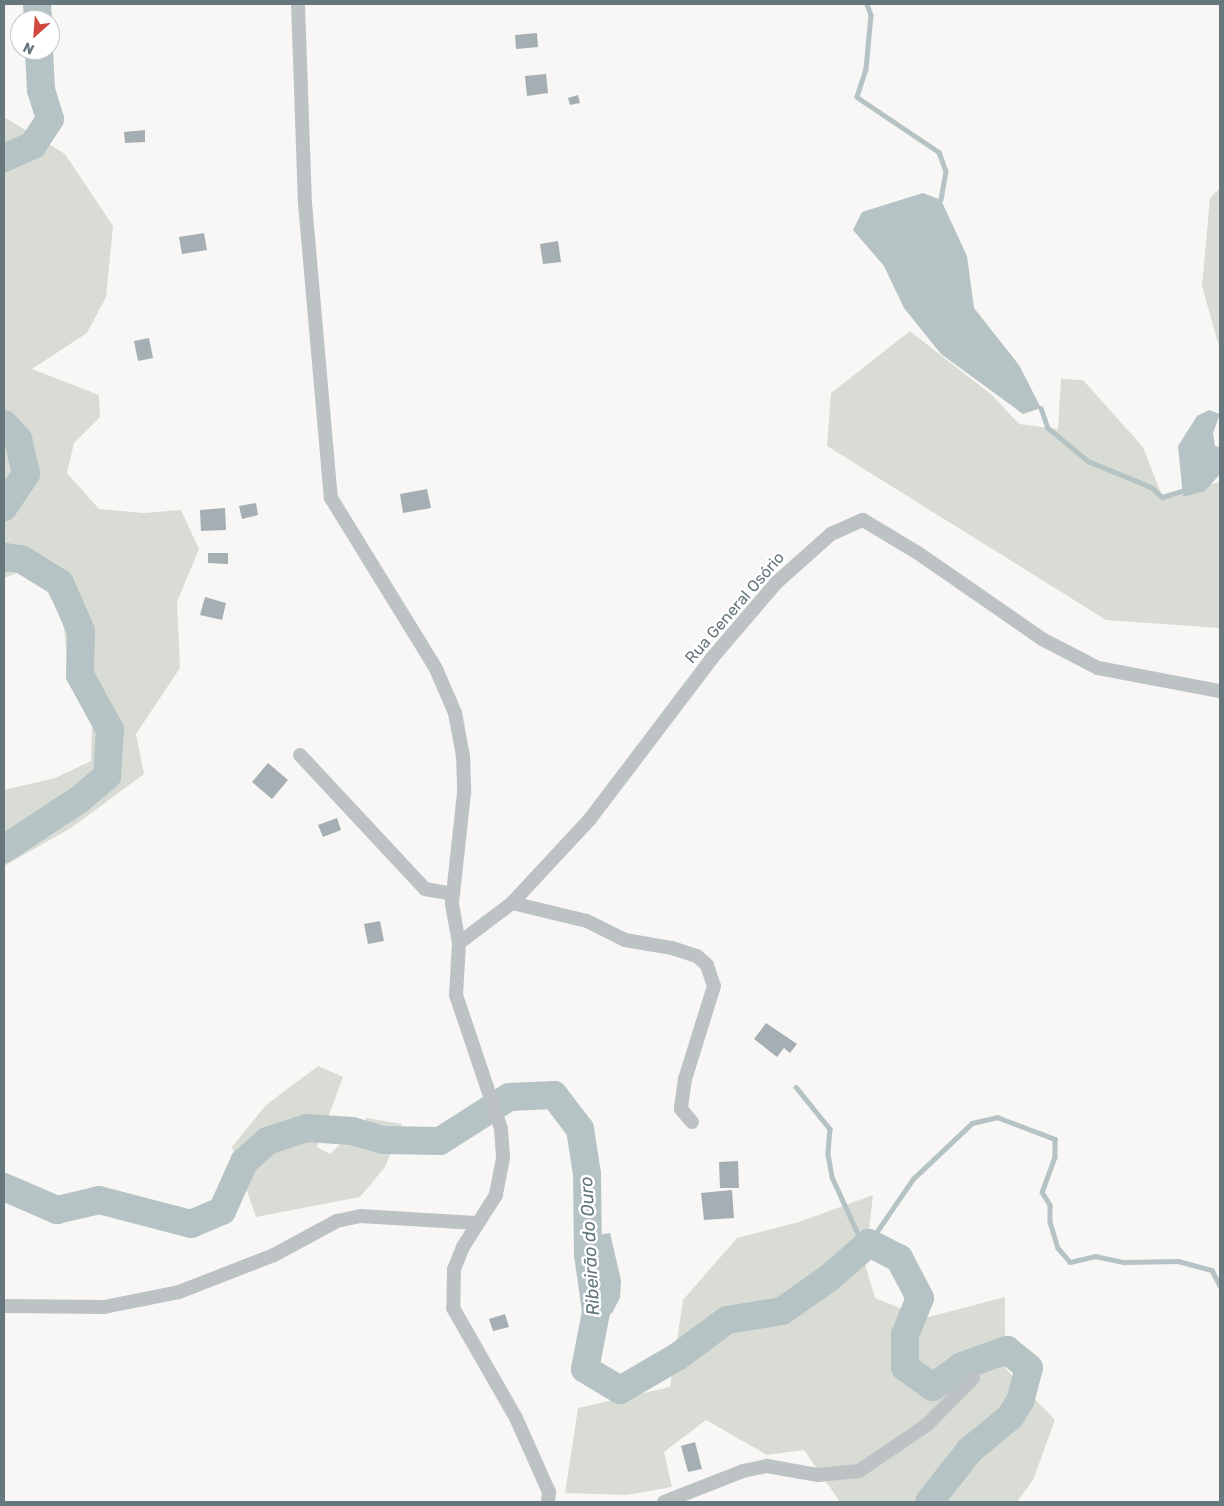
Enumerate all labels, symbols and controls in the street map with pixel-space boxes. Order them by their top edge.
north arrow [10,10,60,60]
text: N [20,38,37,58]
street label: Rua General Osório [681,548,789,668]
water label: Ribeirão do Ouro [576,1176,604,1316]

